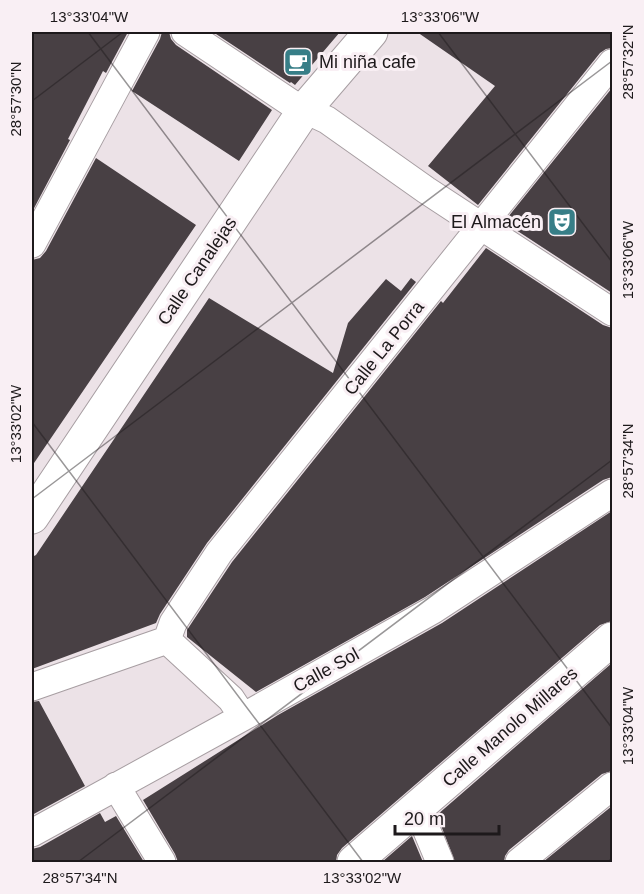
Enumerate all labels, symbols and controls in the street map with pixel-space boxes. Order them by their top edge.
text: 13°33'04"W [50,8,129,25]
text: 13°33'06"W [401,8,480,25]
text: 28°57'32"N [619,24,636,100]
cafe icon: Mi niña cafe [282,46,314,78]
place label: Mi niña cafe [319,52,416,72]
text: 28°57'30"N [7,61,24,137]
theatre icon: El Almacén [546,206,578,238]
place label: El Almacén [451,212,541,232]
street label: Calle Canalejas [153,213,241,329]
text: 13°33'06"W [619,220,636,299]
street label: Calle La Porra [340,296,429,399]
text: 13°33'02"W [7,384,24,463]
text: 28°57'34"N [619,423,636,499]
street label: Calle Sol [290,644,362,696]
street label: Calle Manolo Millares [439,663,581,791]
text: 13°33'04"W [619,686,636,765]
scale bar [395,798,498,836]
text: 20 m [404,809,444,829]
text: 28°57'34"N [42,869,118,886]
text: 13°33'02"W [323,869,402,886]

